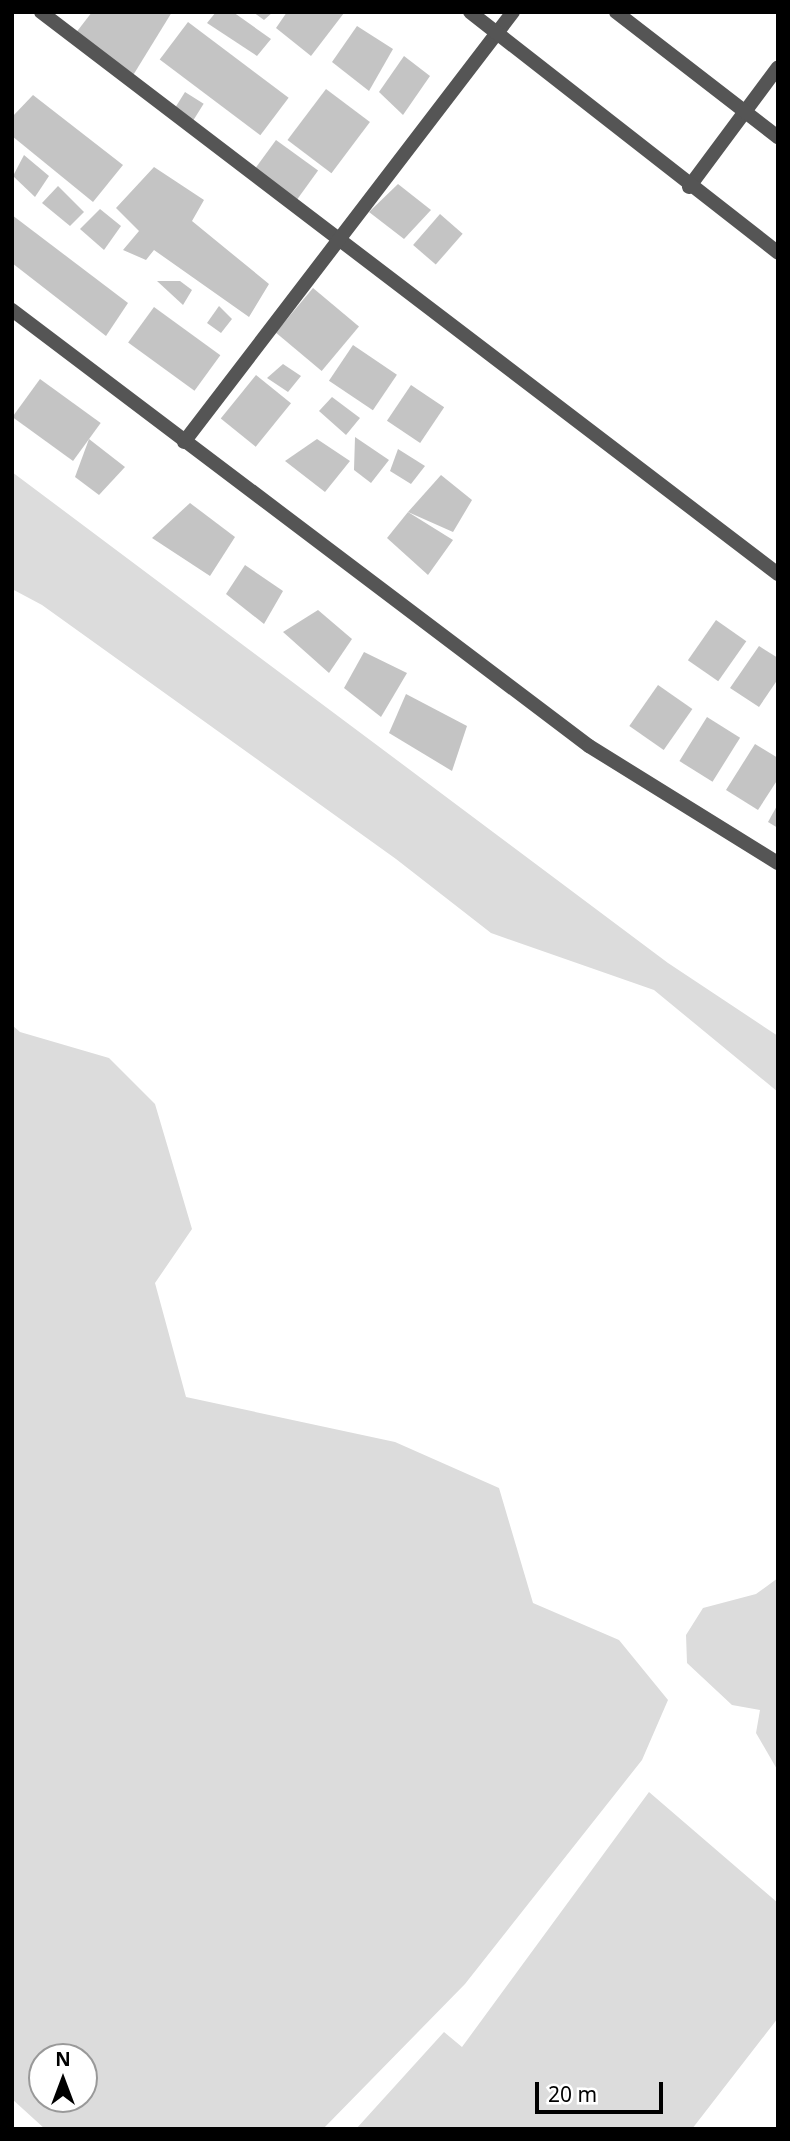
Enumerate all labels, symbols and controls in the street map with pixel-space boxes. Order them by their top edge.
north arrow [28,2043,98,2113]
text: N [55,2046,71,2072]
scale bar [538,2068,666,2112]
text: 20 m [548,2080,597,2108]

